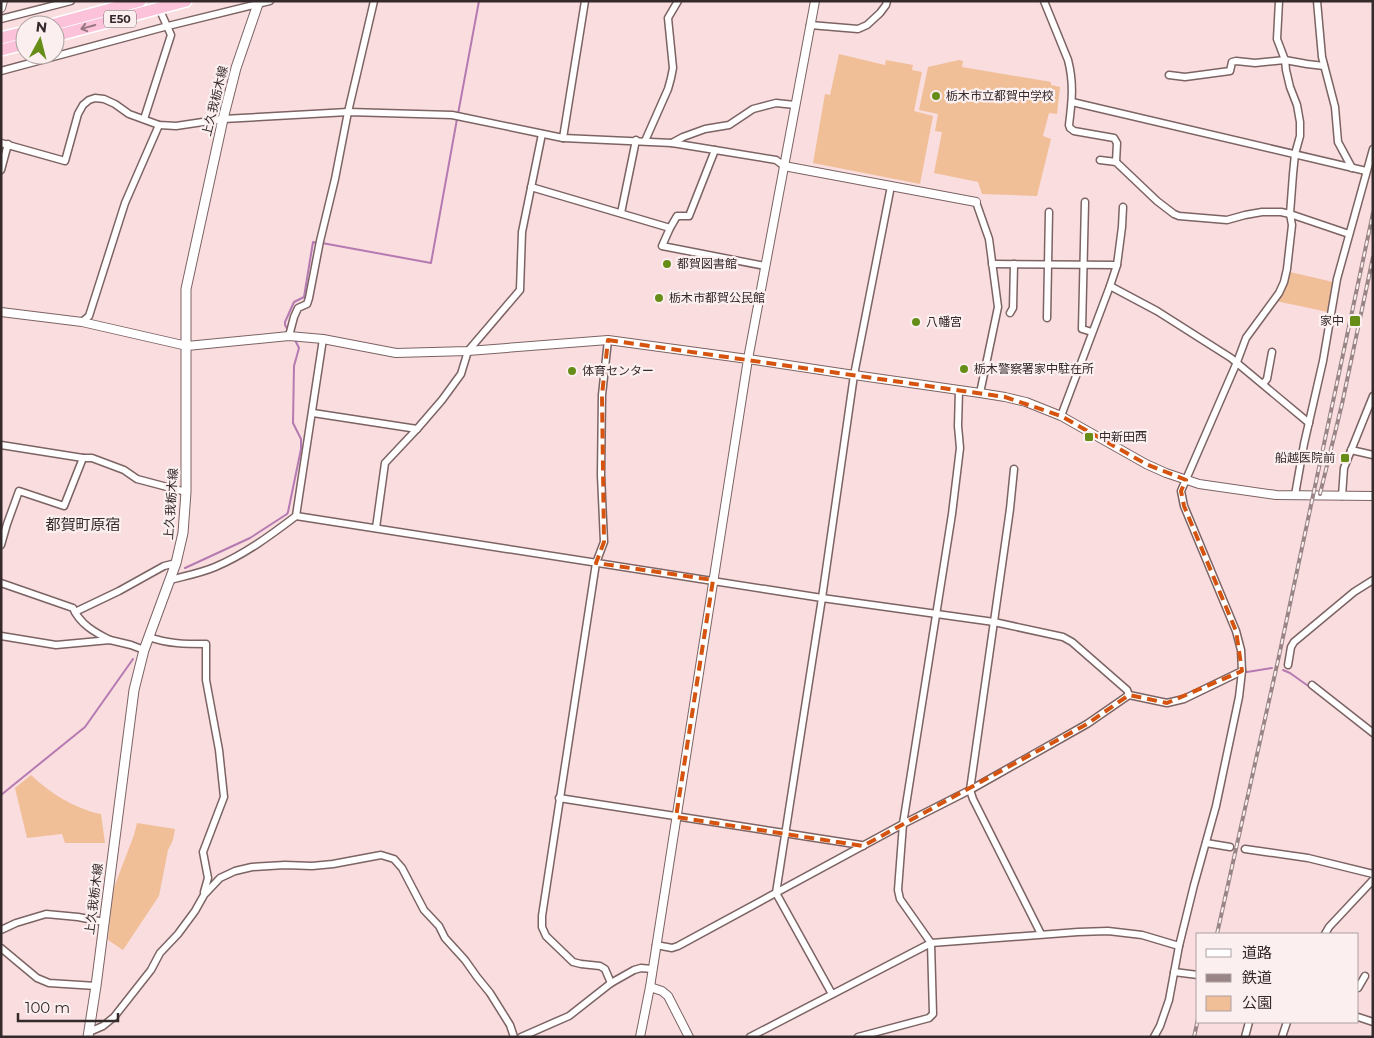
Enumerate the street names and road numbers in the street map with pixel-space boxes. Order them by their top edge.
road number: E50 [104,10,136,28]
street label: 上久我栃木線 [199,64,231,138]
street label: 上久我栃木線 [161,468,180,540]
street label: 上久我栃木線 [82,862,105,936]

